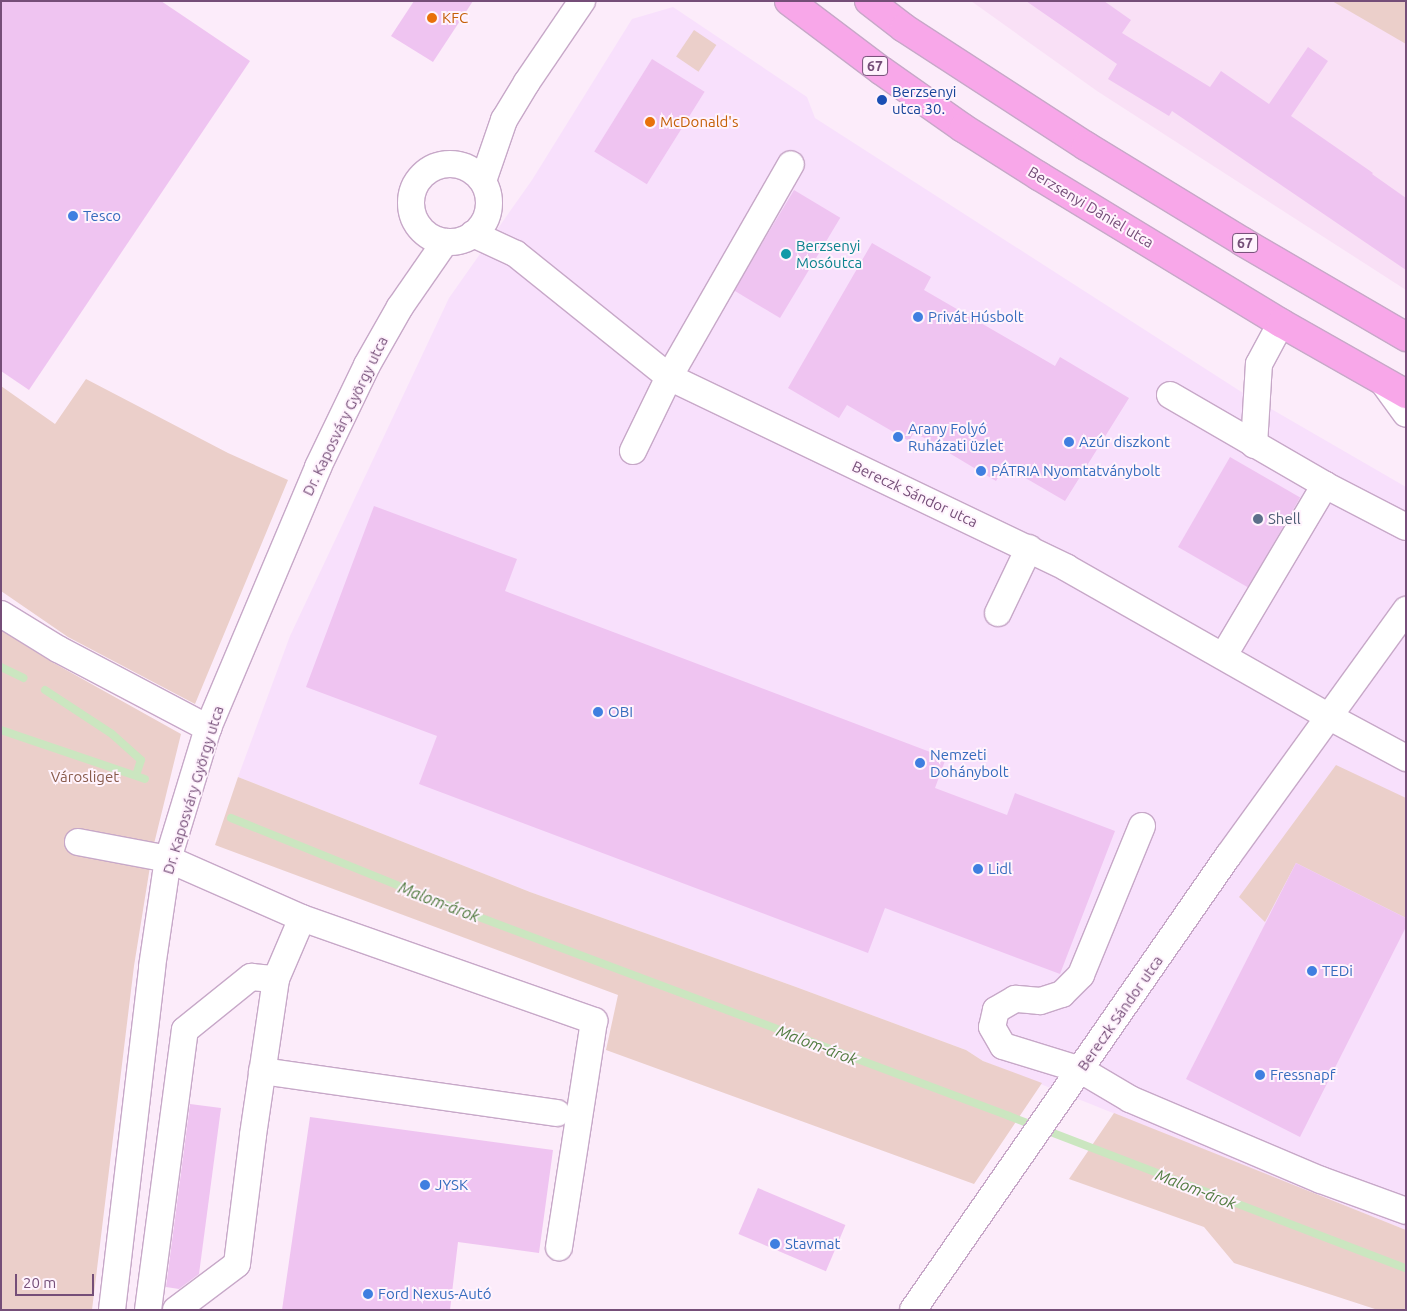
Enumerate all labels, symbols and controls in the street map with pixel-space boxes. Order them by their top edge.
place label: KFC [442,9,468,27]
marker: KFC [426,12,438,24]
road number: 67 [861,54,889,78]
place label: Berzsenyi utca 30. [892,82,957,117]
marker: Berzsenyi utca 30. [876,94,888,106]
place label: McDonald's [660,113,738,131]
marker: McDonald's [644,116,656,128]
street label: Berzsenyi Dániel utca [1025,162,1157,252]
place label: Tesco [83,207,121,225]
marker: Tesco [67,210,79,222]
road number: 67 [1231,232,1259,254]
place label: Berzsenyi Mosóutca [796,236,862,271]
marker: Berzsenyi Mosóutca [780,248,792,260]
place label: Privát Húsbolt [928,308,1024,326]
marker: Privát Húsbolt [912,311,924,323]
street label: Dr. Kaposváry György utca [299,333,391,499]
place label: Arany Folyó Ruházati üzlet [908,419,1003,454]
marker: Arany Folyó Ruházati üzlet [892,431,904,443]
place label: Azúr diszkont [1079,433,1170,451]
marker: Azúr diszkont [1063,436,1075,448]
street label: Bereczk Sándor utca [849,457,981,531]
place label: PÁTRIA Nyomtatványbolt [991,462,1160,480]
marker: PÁTRIA Nyomtatványbolt [975,465,987,477]
place label: Shell [1268,510,1301,528]
marker: Shell [1252,513,1264,525]
place label: OBI [608,703,633,721]
street label: Dr. Kaposváry György utca [159,704,227,876]
marker: OBI [592,706,604,718]
place label: Nemzeti Dohánybolt [930,745,1009,780]
marker: Nemzeti Dohánybolt [914,757,926,769]
park label: Városliget [51,768,119,786]
place label: Lidl [988,860,1012,878]
marker: Lidl [972,863,984,875]
water label: Malom-árok [396,878,482,926]
street label: Bereczk Sándor utca [1073,952,1167,1074]
place label: TEDi [1322,962,1353,980]
marker: TEDi [1306,965,1318,977]
water label: Malom-árok [774,1021,860,1069]
place label: Fressnapf [1270,1066,1335,1084]
marker: Fressnapf [1254,1069,1266,1081]
water label: Malom-árok [1153,1165,1239,1213]
place label: JYSK [435,1176,468,1194]
marker: JYSK [419,1179,431,1191]
place label: Stavmat [785,1235,840,1253]
marker: Stavmat [769,1238,781,1250]
scale bar [18,1264,96,1296]
text: 20 m [23,1274,56,1291]
place label: Ford Nexus-Autó [378,1285,491,1303]
marker: Ford Nexus-Autó [362,1288,374,1300]

